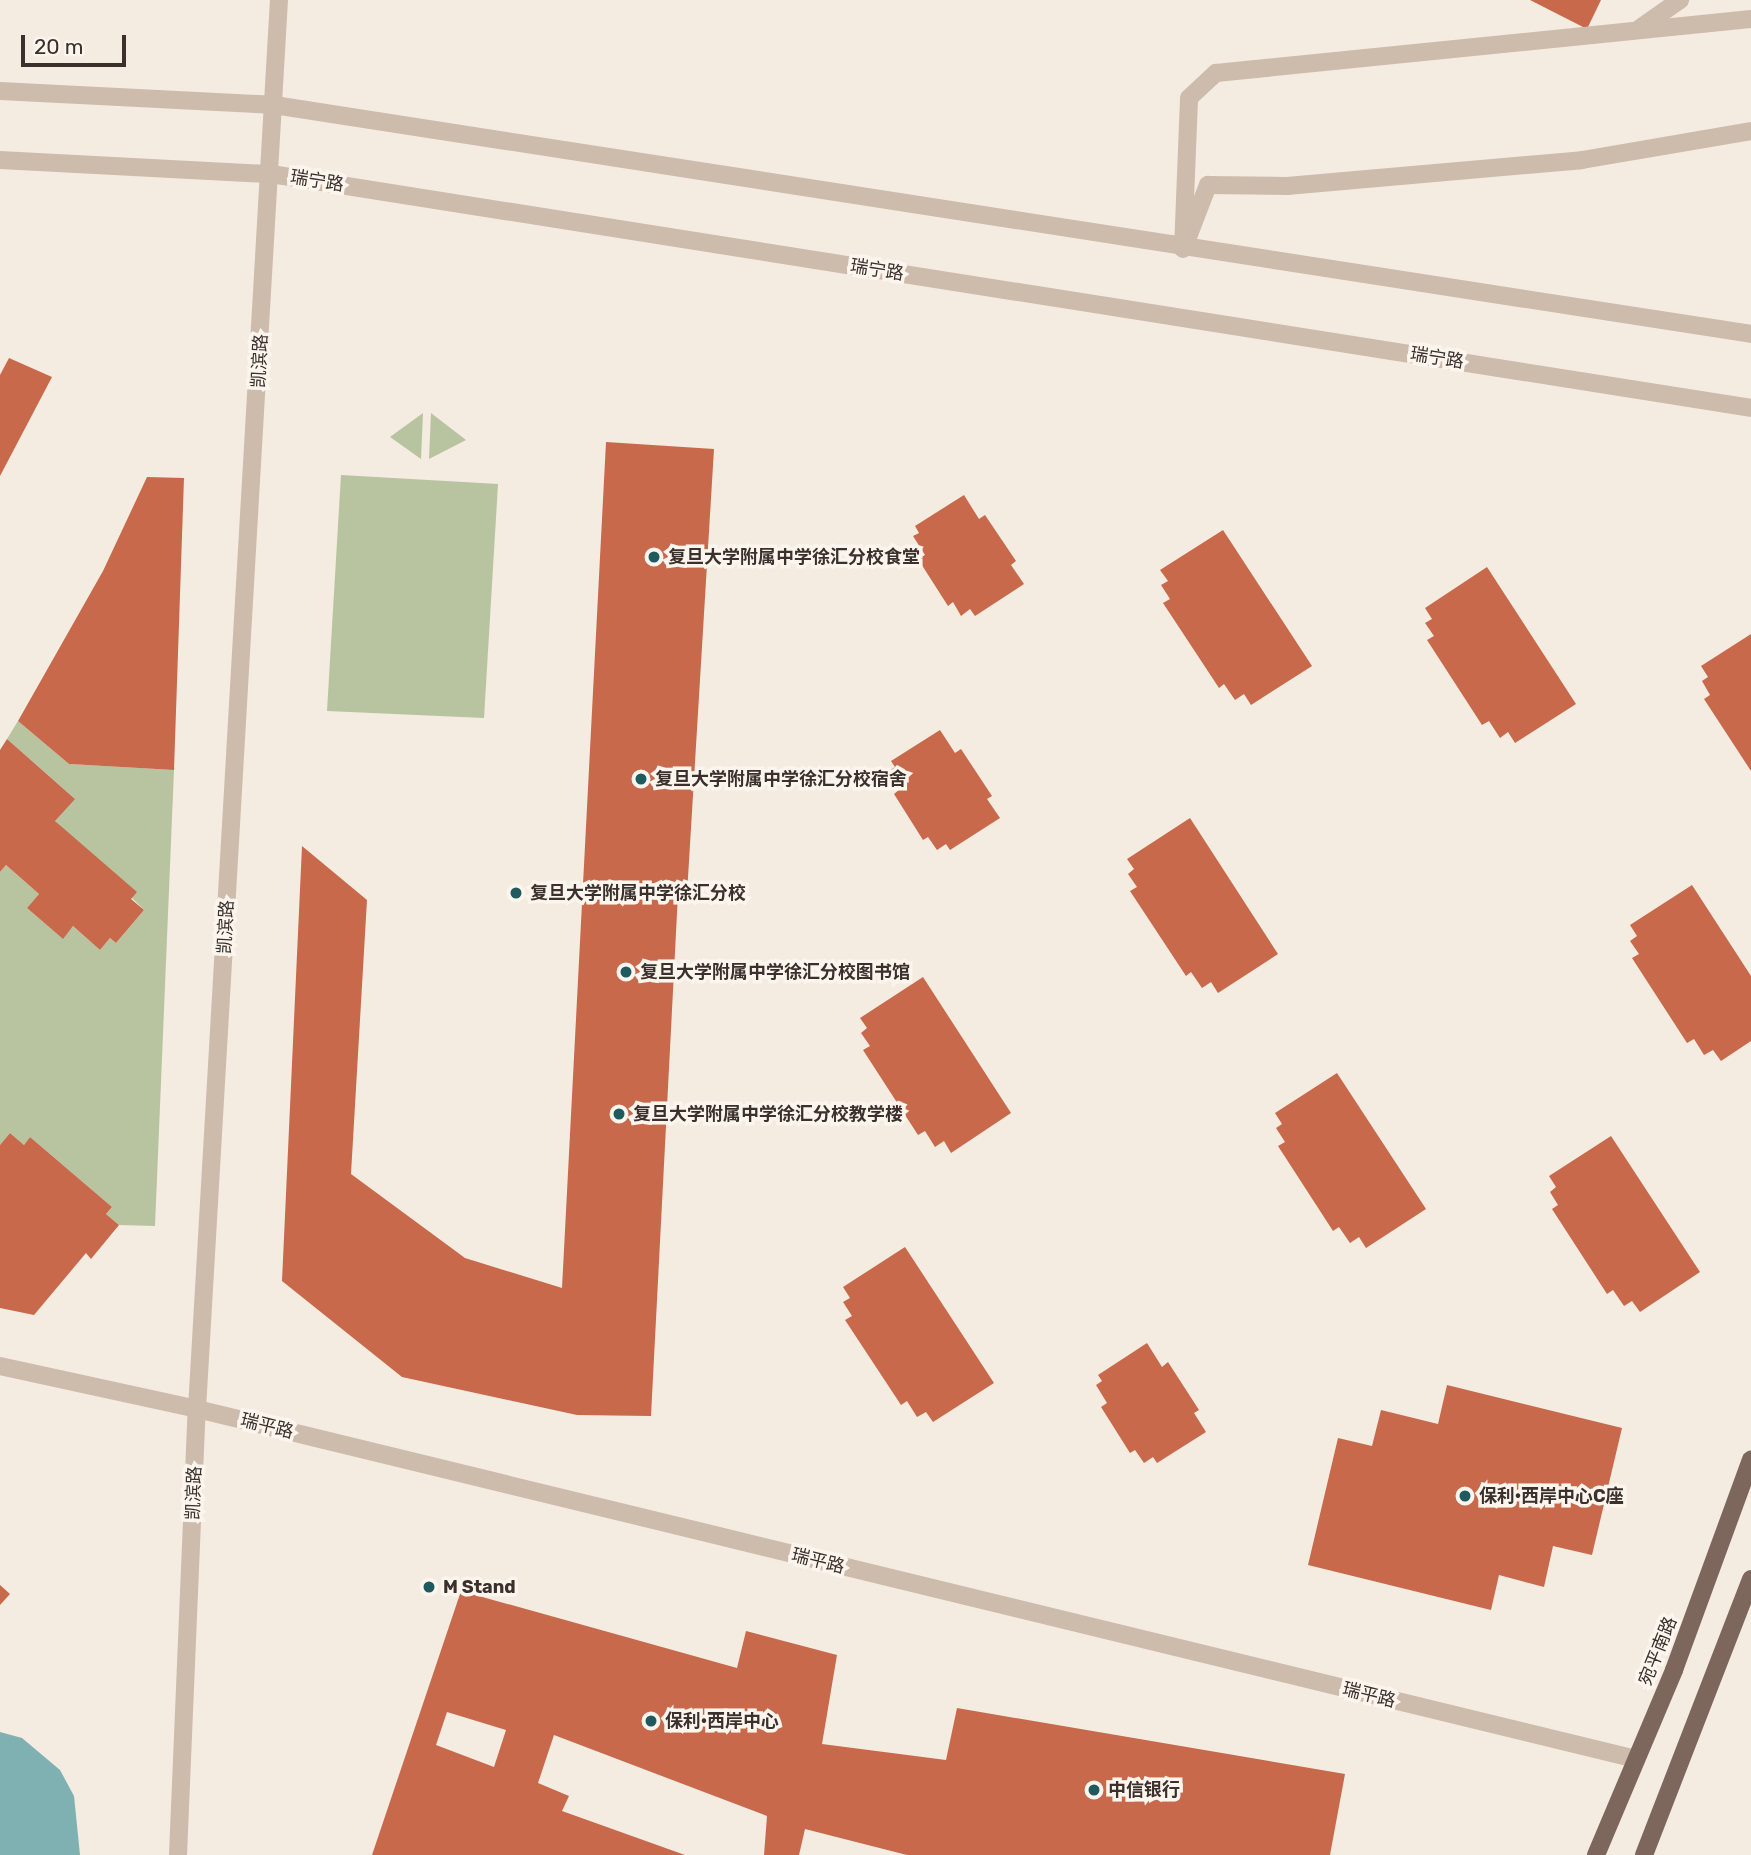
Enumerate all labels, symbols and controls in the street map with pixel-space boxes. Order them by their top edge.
scale bar [24,21,130,65]
text: 20 m [34,34,83,59]
street label: 瑞宁路 [289,166,345,196]
street label: 瑞宁路 [849,255,905,285]
street label: 凯滨路 [248,333,272,389]
street label: 瑞宁路 [1409,343,1465,373]
place label: 复旦大学附属中学徐汇分校食堂 [668,546,920,568]
marker: 复旦大学附属中学徐汇分校食堂 [646,549,662,565]
place label: 复旦大学附属中学徐汇分校宿舍 [655,768,907,790]
marker: 复旦大学附属中学徐汇分校宿舍 [633,771,649,787]
place label: 复旦大学附属中学徐汇分校 [530,882,746,904]
marker: 复旦大学附属中学徐汇分校 [508,885,524,901]
street label: 凯滨路 [214,899,238,955]
place label: 复旦大学附属中学徐汇分校图书馆 [640,961,910,983]
marker: 复旦大学附属中学徐汇分校图书馆 [618,964,634,980]
place label: 复旦大学附属中学徐汇分校教学楼 [633,1103,903,1125]
marker: 复旦大学附属中学徐汇分校教学楼 [611,1106,627,1122]
street label: 瑞平路 [238,1409,296,1443]
street label: 凯滨路 [182,1466,206,1520]
place label: 保利·西岸中心C座 [1479,1485,1624,1507]
marker: 保利·西岸中心C座 [1457,1488,1473,1504]
street label: 瑞平路 [789,1544,847,1578]
place label: M Stand [443,1576,516,1598]
marker: M Stand [421,1579,437,1595]
street label: 宛平南路 [1635,1614,1681,1688]
street label: 瑞平路 [1340,1678,1398,1712]
place label: 保利·西岸中心 [665,1710,779,1732]
marker: 保利·西岸中心 [643,1713,659,1729]
place label: 中信银行 [1108,1779,1180,1801]
marker: 中信银行 [1086,1782,1102,1798]

